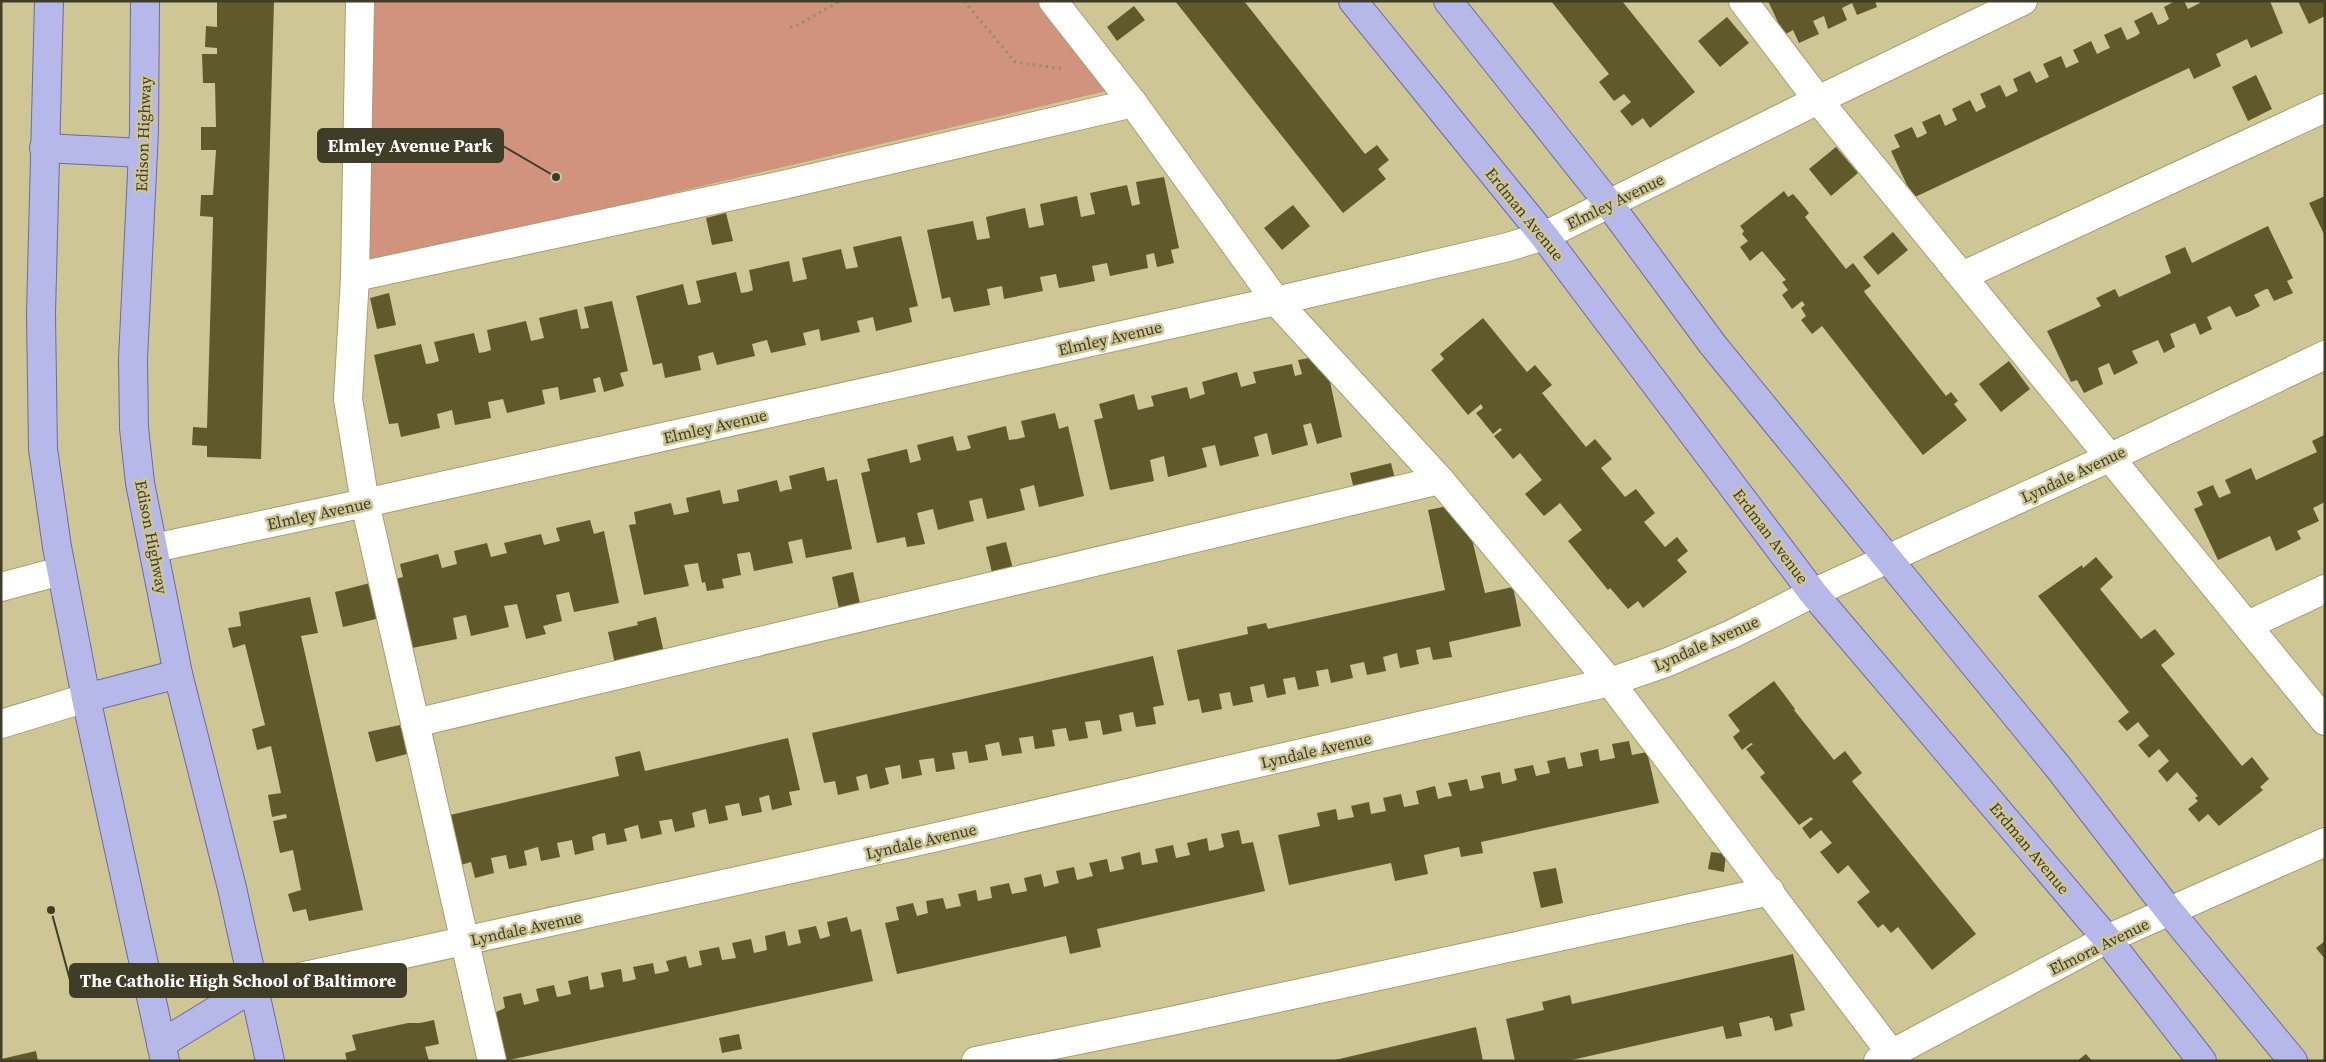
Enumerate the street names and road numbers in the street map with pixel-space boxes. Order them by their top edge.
street label: Edison Highway [130,75,156,192]
street label: Erdman Avenue [1481,163,1569,265]
street label: Elmley Avenue [1563,168,1667,234]
street label: Elmley Avenue [1056,315,1164,361]
street label: Elmley Avenue [661,403,769,449]
street label: Lyndale Avenue [2017,440,2129,508]
street label: Edison Highway [130,478,174,597]
street label: Erdman Avenue [1728,484,1814,588]
street label: Elmley Avenue [265,491,373,535]
street label: Lyndale Avenue [1650,610,1762,676]
street label: Lyndale Avenue [1258,727,1374,773]
street label: Erdman Avenue [1985,797,2075,899]
street label: Lyndale Avenue [863,818,979,864]
street label: Lyndale Avenue [468,905,584,951]
street label: Elmora Avenue [2045,912,2153,980]

